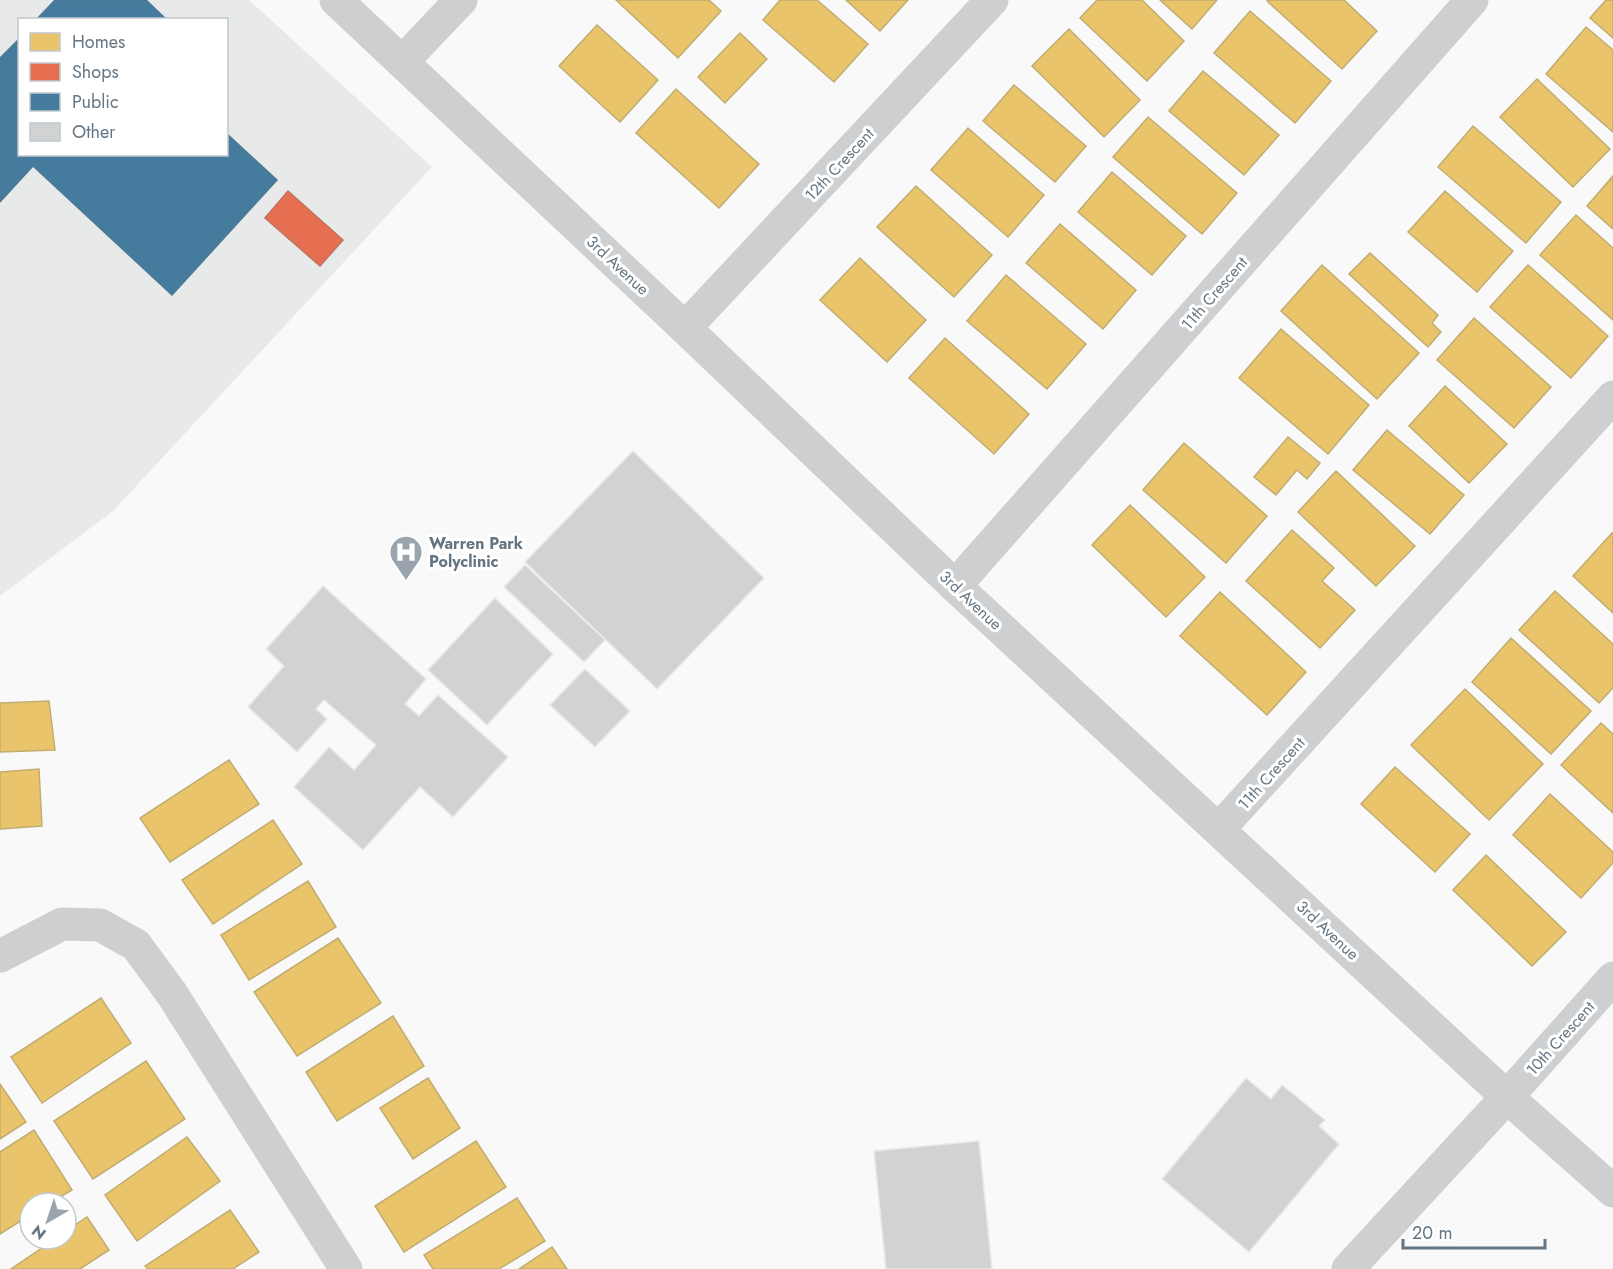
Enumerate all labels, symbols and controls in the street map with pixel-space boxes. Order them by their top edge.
legend [18,18,228,156]
text: Homes [72,29,125,55]
text: Shops [72,59,119,85]
text: Public [72,89,119,115]
text: Other [72,119,116,145]
street label: 12th Crescent [799,123,879,206]
street label: 3rd Avenue [581,230,654,300]
street label: 11th Crescent [1176,252,1253,335]
place label: Warren Park Polyclinic [429,532,524,573]
hospital icon: Warren Park Polyclinic [388,534,424,581]
street label: 3rd Avenue [934,565,1007,635]
street label: 11th Crescent [1233,732,1310,815]
street label: 3rd Avenue [1291,895,1364,965]
street label: 10th Crescent [1521,996,1600,1081]
north arrow [18,1191,78,1251]
scale bar [1403,1212,1546,1250]
text: N [27,1219,51,1245]
text: 20 m [1412,1220,1452,1246]

